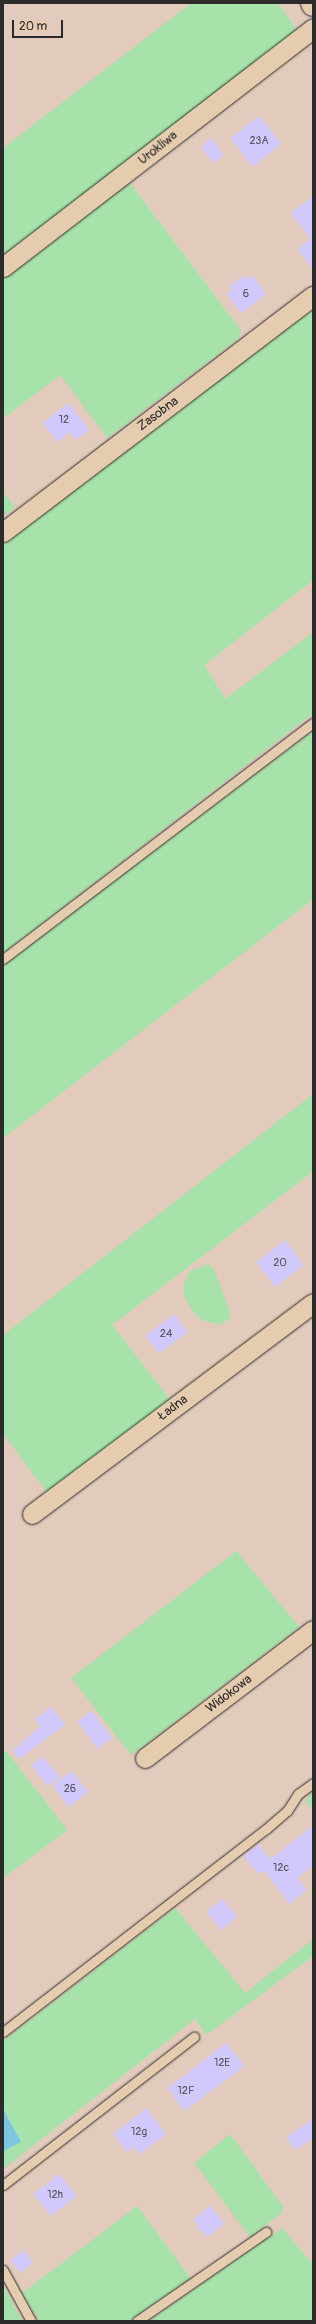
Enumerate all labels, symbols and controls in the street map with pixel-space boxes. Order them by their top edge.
scale bar [14,12,65,38]
text: 20 m [19,19,47,34]
street label: Urokliwa [135,128,181,168]
house number: 23A [249,134,269,148]
house number: 6 [243,287,249,301]
street label: Zasobna [134,393,182,435]
house number: 12 [59,413,69,427]
house number: 20 [273,1256,287,1270]
house number: 24 [160,1327,172,1341]
street label: Ładna [155,1392,191,1424]
street label: Widokowa [203,1672,255,1716]
house number: 26 [64,1782,76,1796]
house number: 12c [273,1861,289,1875]
house number: 12E [214,2056,230,2070]
house number: 12F [177,2084,195,2098]
house number: 12g [131,2125,147,2139]
house number: 12h [47,2188,63,2202]

